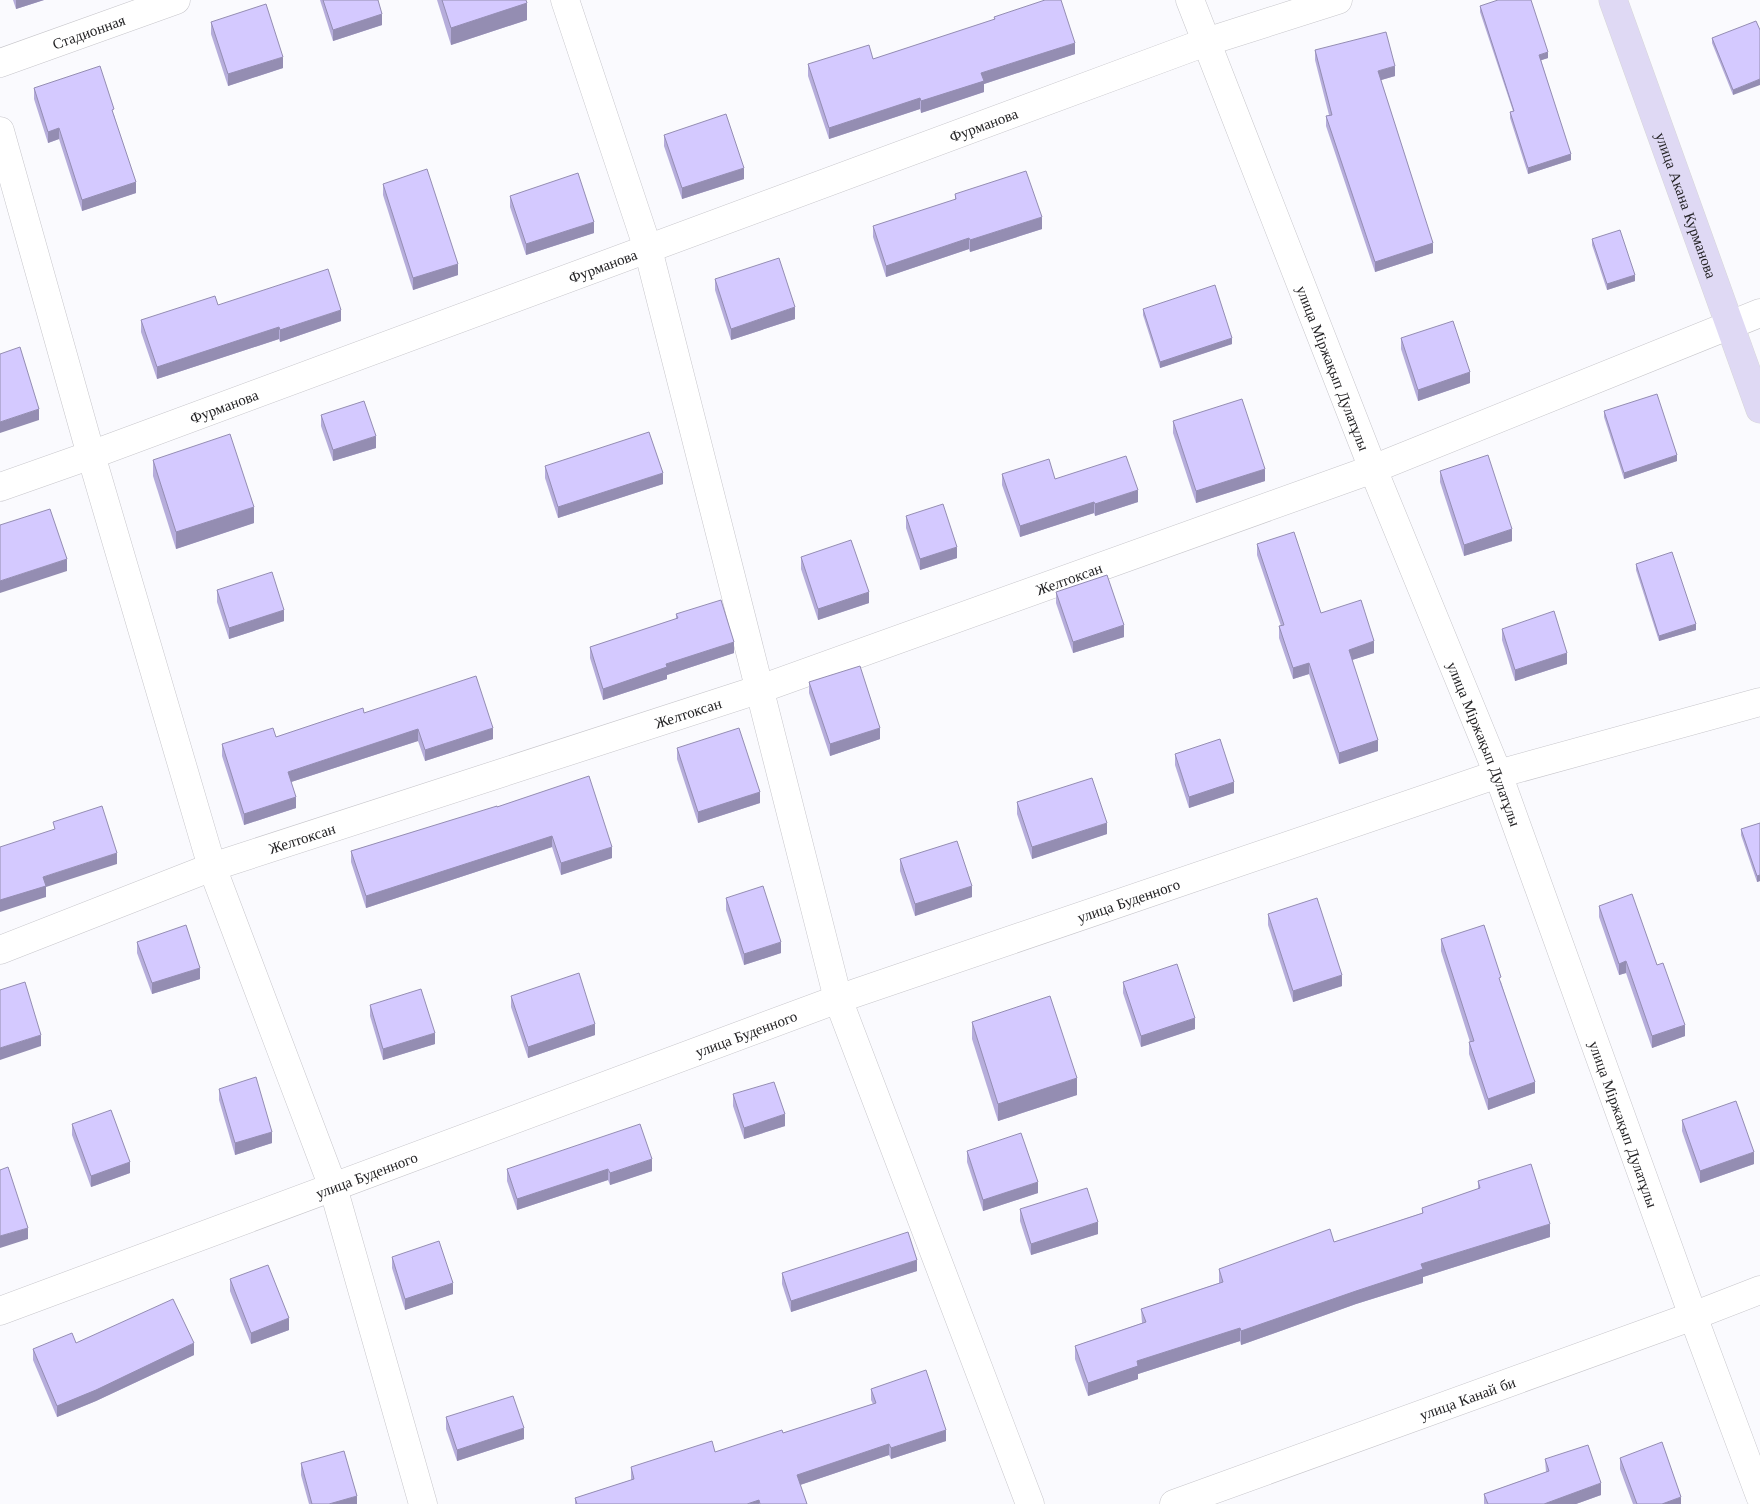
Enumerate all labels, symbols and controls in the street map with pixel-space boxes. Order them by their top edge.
street label: Стадионная [50,10,128,53]
street label: Фурманова [946,103,1021,146]
street label: улица Акана Курманова [1652,130,1722,281]
street label: Фурманова [566,244,640,287]
street label: улица Міржақып Дулатұлы [1293,283,1374,453]
street label: Фурманова [187,384,261,427]
street label: Желтоксан [1033,558,1105,599]
street label: улица Міржақып Дулатұлы [1443,659,1525,829]
street label: Желтоксан [652,693,724,732]
street label: Желтоксан [266,818,338,858]
street label: улица Буденного [1075,874,1182,926]
street label: улица Буденного [692,1006,800,1061]
street label: улица Міржақып Дулатұлы [1585,1038,1663,1210]
street label: улица Буденного [313,1147,420,1202]
street label: улица Канай би [1417,1372,1518,1424]

